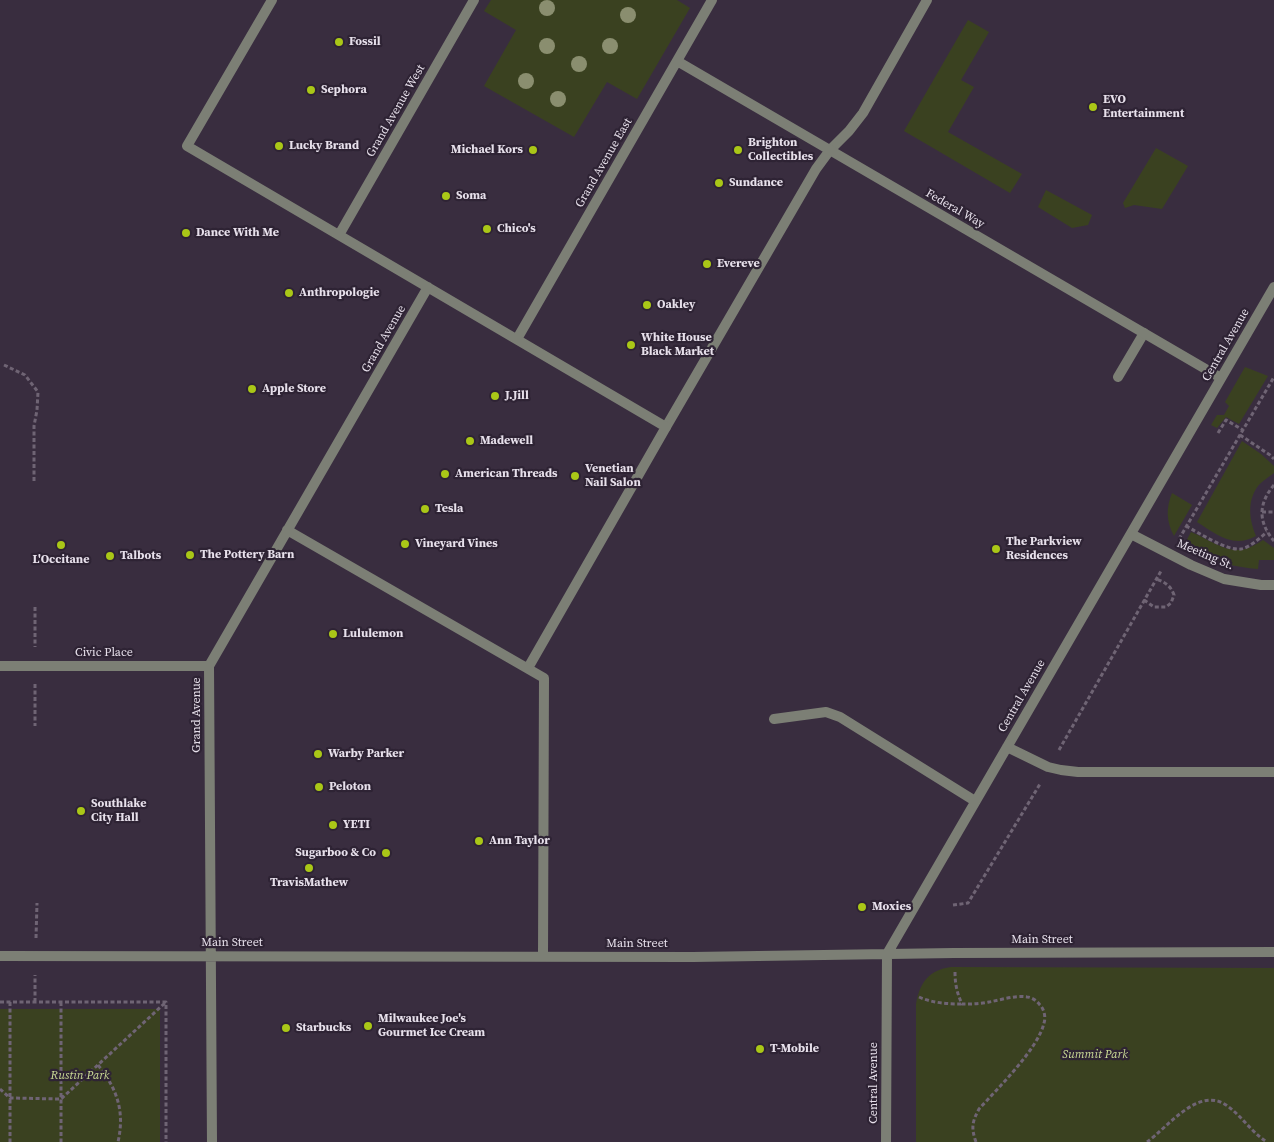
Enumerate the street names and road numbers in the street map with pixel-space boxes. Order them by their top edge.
street label: Grand Avenue West [364,62,428,160]
street label: Grand Avenue East [573,116,635,210]
street label: Federal Way [923,186,987,232]
street label: Grand Avenue [359,303,409,375]
street label: Central Avenue [1199,306,1253,384]
street label: Meeting St. [1175,537,1235,573]
street label: Civic Place [75,646,133,660]
street label: Central Avenue [995,657,1049,735]
street label: Grand Avenue [190,677,204,753]
street label: Main Street [1011,933,1073,947]
street label: Main Street [201,936,263,950]
street label: Main Street [606,937,668,951]
street label: Central Avenue [867,1042,881,1124]

